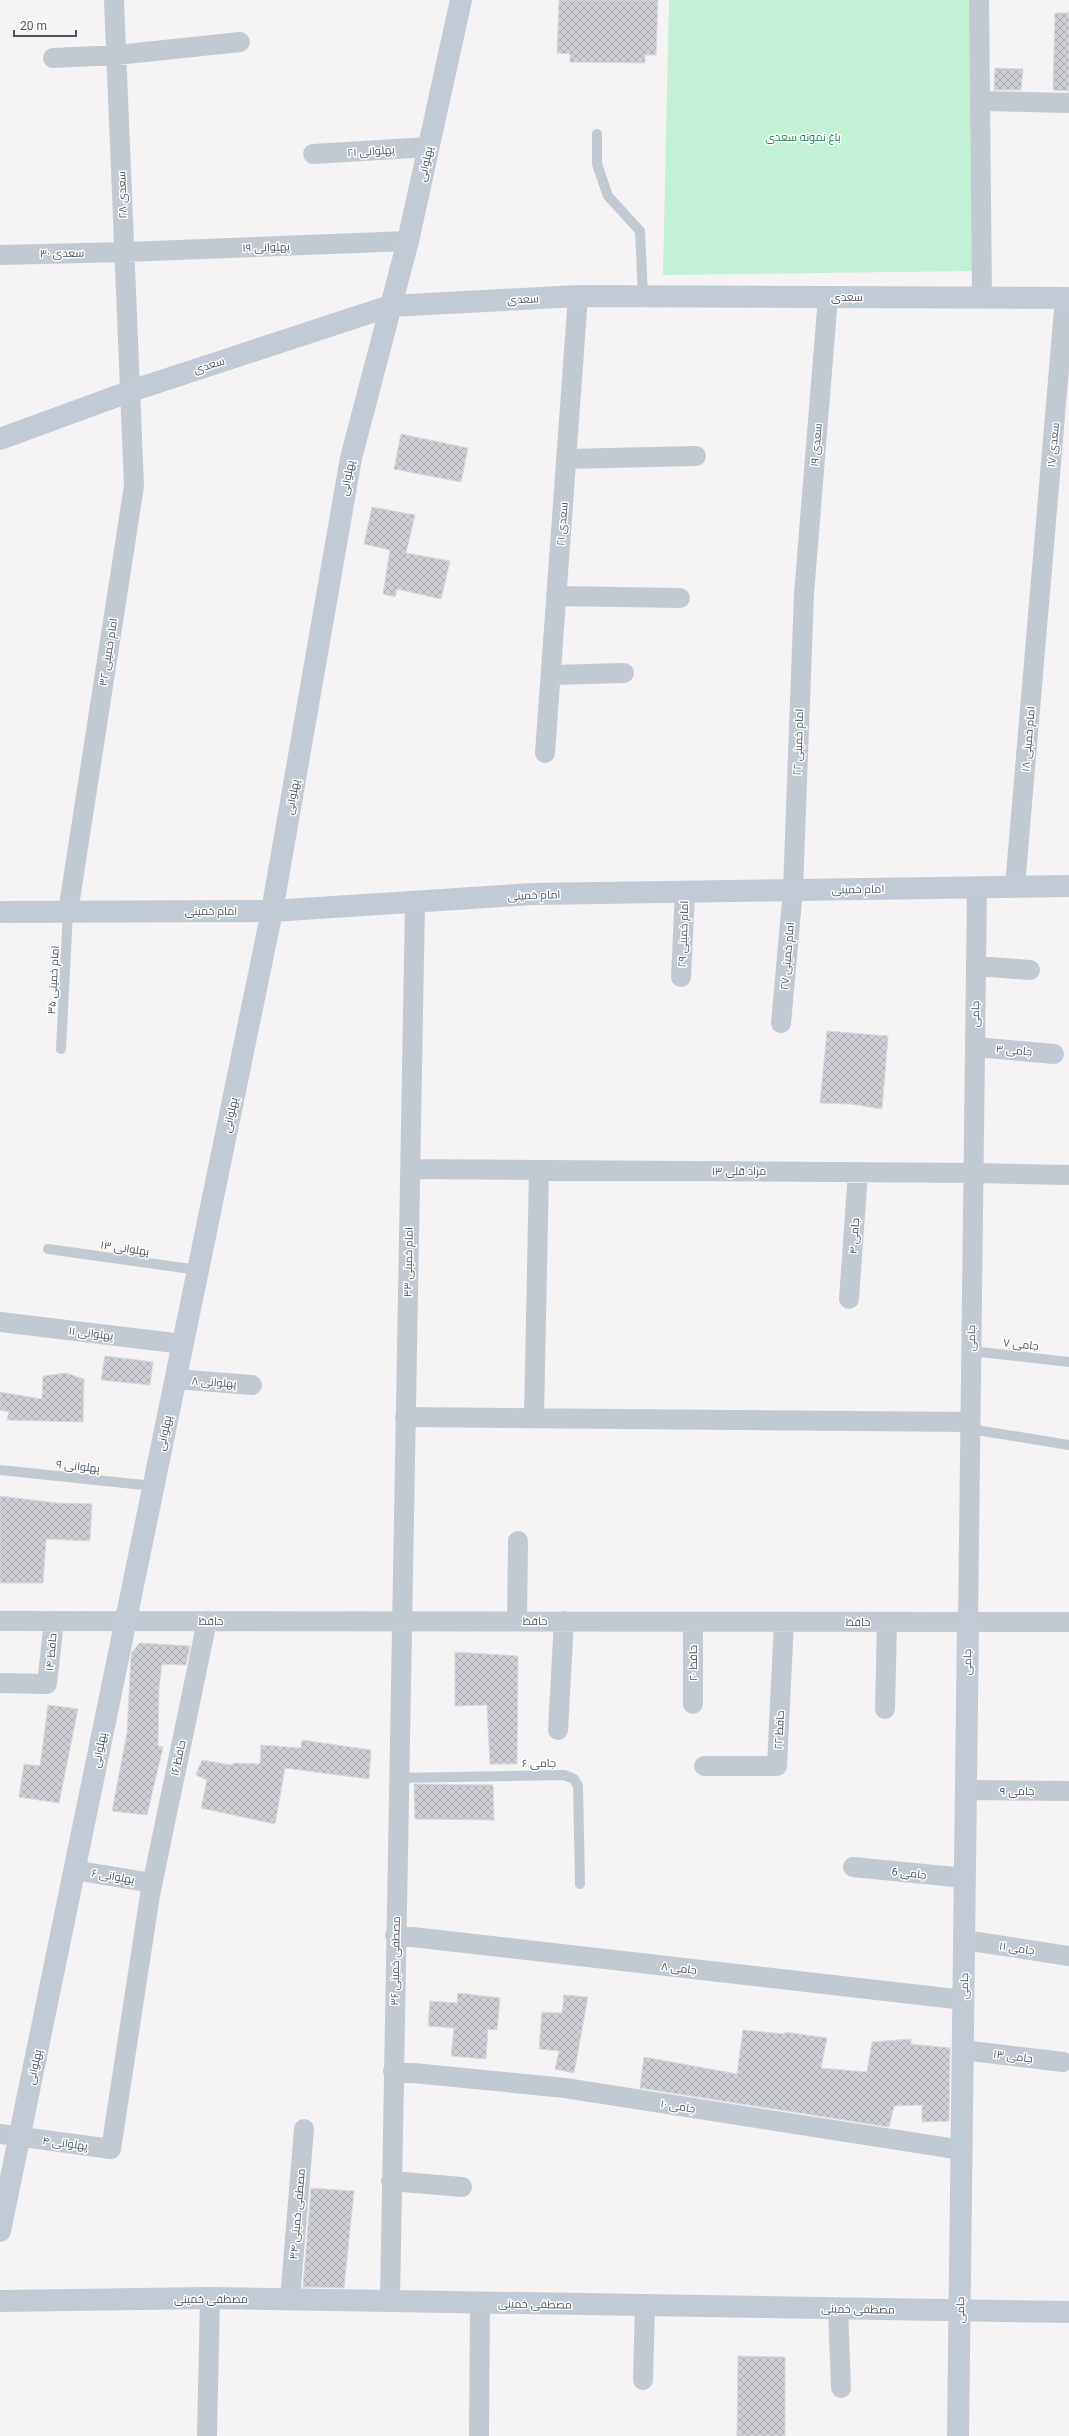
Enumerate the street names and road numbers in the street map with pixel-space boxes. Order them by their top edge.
street label: پهلوانی ۲۱ [347,143,395,160]
street label: پهلوانی [415,145,436,183]
street label: سعدی ۲۸ [115,171,130,219]
street label: پهلوانی ۱۹ [242,240,290,255]
street label: سعدی ۳۰ [40,247,84,260]
street label: سعدی [831,291,863,304]
street label: سعدی [507,292,539,307]
street label: سعدی [192,354,226,377]
street label: سعدی ۱۷ [1045,422,1062,468]
street label: سعدی ۱۹ [808,423,825,467]
street label: پهلوانی [338,459,357,497]
street label: سعدی ۲۱ [554,502,571,546]
street label: امام خمینی ۳۲ [97,617,121,687]
street label: امام خمینی ۱۸ [1019,706,1039,772]
street label: امام خمینی ۲۲ [791,708,807,776]
street label: پهلوانی [283,778,302,816]
street label: امام خمینی [832,883,884,897]
street label: امام خمینی [508,888,561,904]
street label: امام خمینی ۲۹ [676,900,692,968]
street label: امام خمینی [185,905,237,919]
street label: امام خمینی ۲۷ [778,922,798,991]
street label: امام خمینی ۳۵ [45,945,63,1015]
street label: جامی [969,1001,982,1027]
street label: جامی ۳ [995,1042,1033,1059]
street label: پهلوانی [220,1096,241,1134]
street label: مراد قلی ۱۳ [712,1165,766,1178]
street label: جامی ۴ [847,1218,862,1255]
street label: امام خمینی ۳۳ [401,1227,417,1297]
street label: پهلوانی ۱۳ [100,1239,150,1258]
street label: پهلوانی ۱۱ [68,1324,114,1343]
street label: جامی [965,1325,978,1351]
street label: جامی ۷ [1002,1336,1039,1353]
street label: پهلوانی ۸ [191,1374,237,1391]
street label: پهلوانی [154,1414,175,1452]
street label: پهلوانی ۹ [55,1458,101,1475]
street label: حافظ [199,1615,223,1628]
street label: حافظ [523,1615,547,1628]
street label: حافظ [846,1616,870,1629]
street label: حافظ ۱۴ [43,1632,60,1672]
street label: حافظ ۲۰ [687,1645,700,1681]
street label: جامی [961,1649,974,1675]
street label: حافظ ۲۲ [772,1710,787,1750]
street label: پهلوانی [90,1731,109,1769]
street label: حافظ ۱۶ [168,1739,189,1777]
street label: جامی ۶ [522,1757,556,1770]
street label: جامی ۹ [1000,1785,1034,1798]
street label: جامی 6 [891,1865,927,1882]
street label: پهلوانی ۶ [90,1867,136,1886]
street label: مصطفی خمینی ۳۶ [388,1916,403,2006]
street label: جامی ۱۱ [998,1940,1036,1957]
street label: جامی ۸ [660,1960,697,1977]
street label: جامی [958,1973,971,1999]
street label: پهلوانی [24,2048,45,2086]
street label: جامی ۱۳ [992,2048,1033,2065]
street label: جامی ۱۰ [660,2097,696,2116]
street label: پهلوانی ۴ [42,2134,88,2153]
street label: مصطفی خمینی ۳۴ [287,2168,308,2260]
street label: مصطفی خمینی [174,2293,248,2306]
street label: مصطفی خمینی [498,2297,572,2312]
street label: جامی [954,2297,967,2323]
street label: مصطفی خمینی [821,2302,895,2317]

